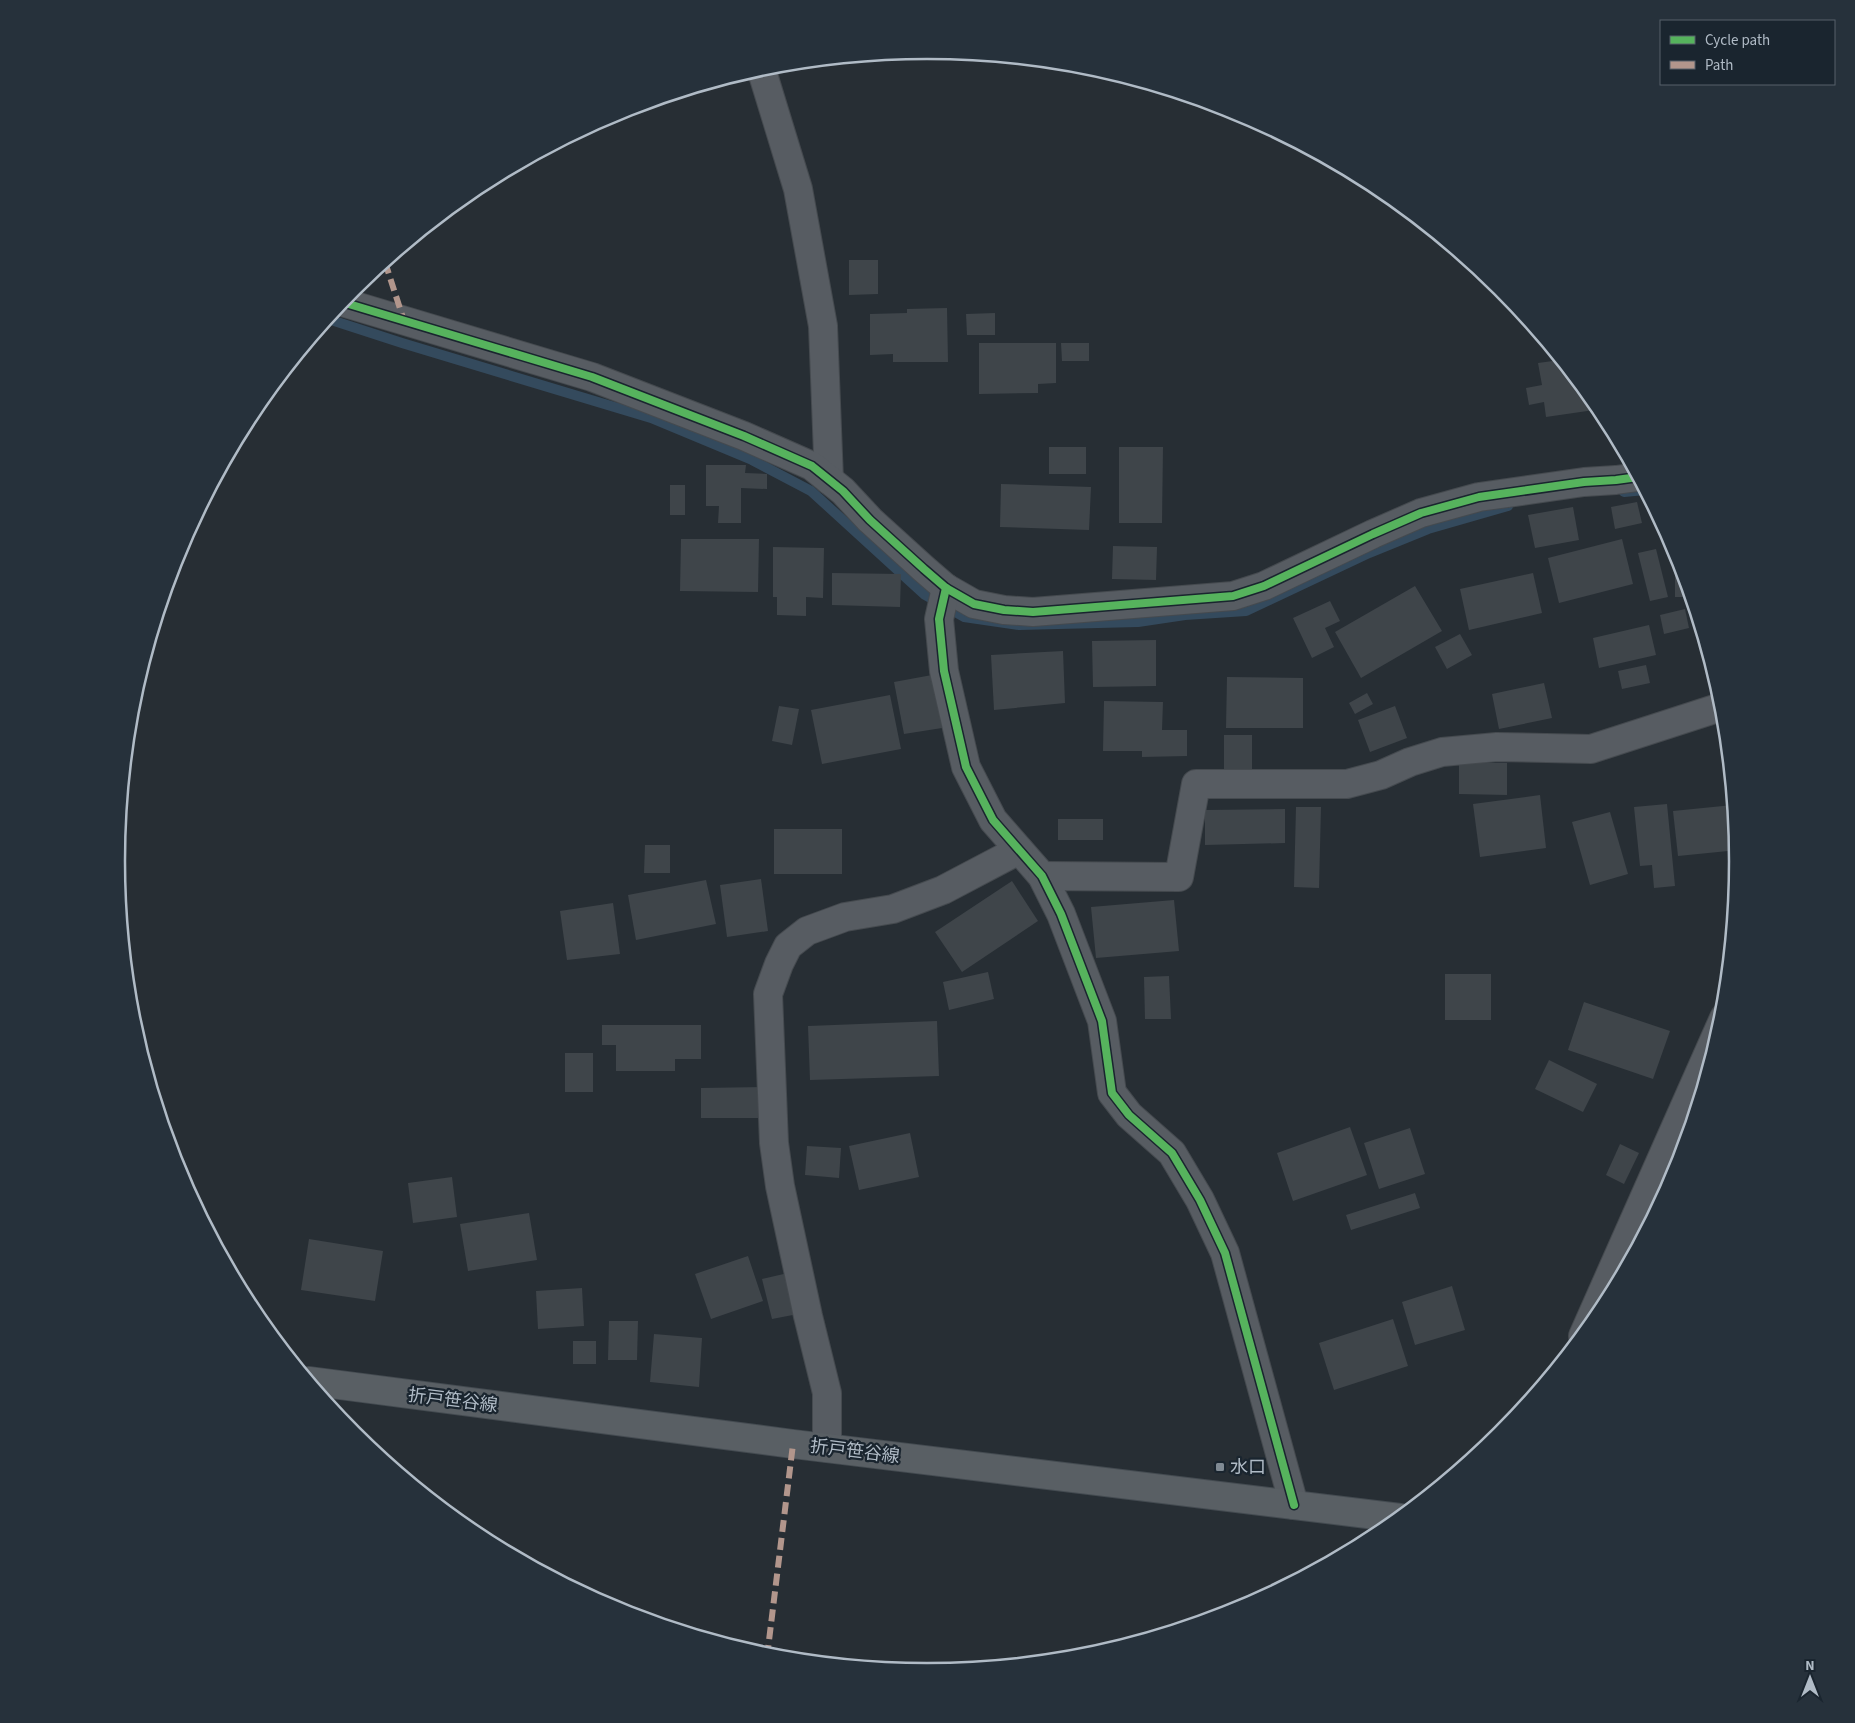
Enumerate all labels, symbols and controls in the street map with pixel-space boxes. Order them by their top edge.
legend [1660,20,1835,85]
text: Cycle path [1705,30,1770,51]
text: Path [1705,55,1733,76]
street label: 折戸笹谷線 [407,1383,499,1418]
street label: 折戸笹谷線 [809,1434,901,1469]
place label: 水口 [1230,1455,1266,1480]
marker: 水口 [1214,1461,1226,1473]
north arrow [1785,1653,1835,1703]
text: N [1805,1656,1815,1676]

